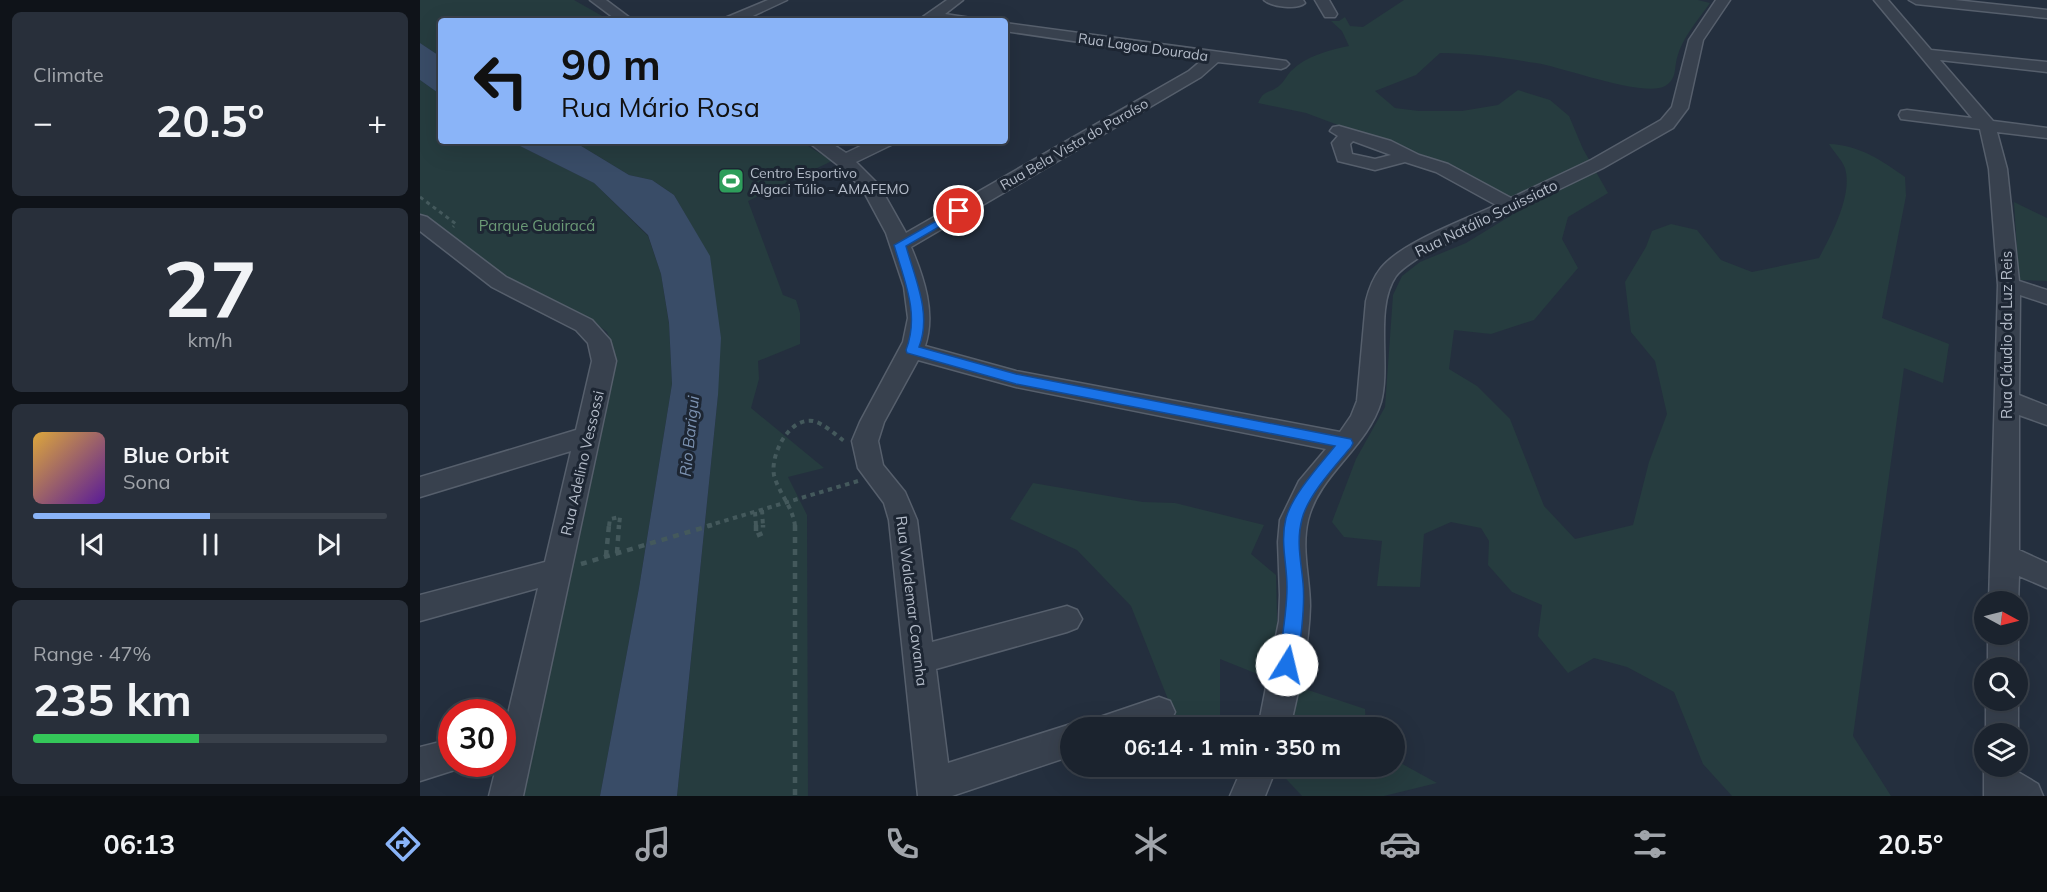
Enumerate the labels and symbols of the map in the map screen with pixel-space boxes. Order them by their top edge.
street label: Rua Lagoa Dourada [1077,29,1209,65]
street label: Rua Bela Vista do Paraíso [997,94,1151,194]
place label: Centro Esportivo Algaci Túlio - AMAFEMO [750,164,909,198]
sports icon: Centro Esportivo Algaci Túlio - AMAFEMO [716,166,746,196]
street label: Rua Natálio Scuissiato [1412,175,1560,261]
pin [933,185,984,236]
park label: Parque Guairacá [479,216,595,235]
street label: Rua Cláudio da Luz Reis [1997,251,2016,419]
street label: Rua Adelino Vessossi [556,389,608,537]
water label: Rio Barigui [675,395,703,477]
street label: Rua Waldemar Cavanha [892,515,932,687]
north arrow [1974,591,2028,645]
position arrow [1255,633,1319,697]
speed limit sign: 30 [438,699,516,777]

